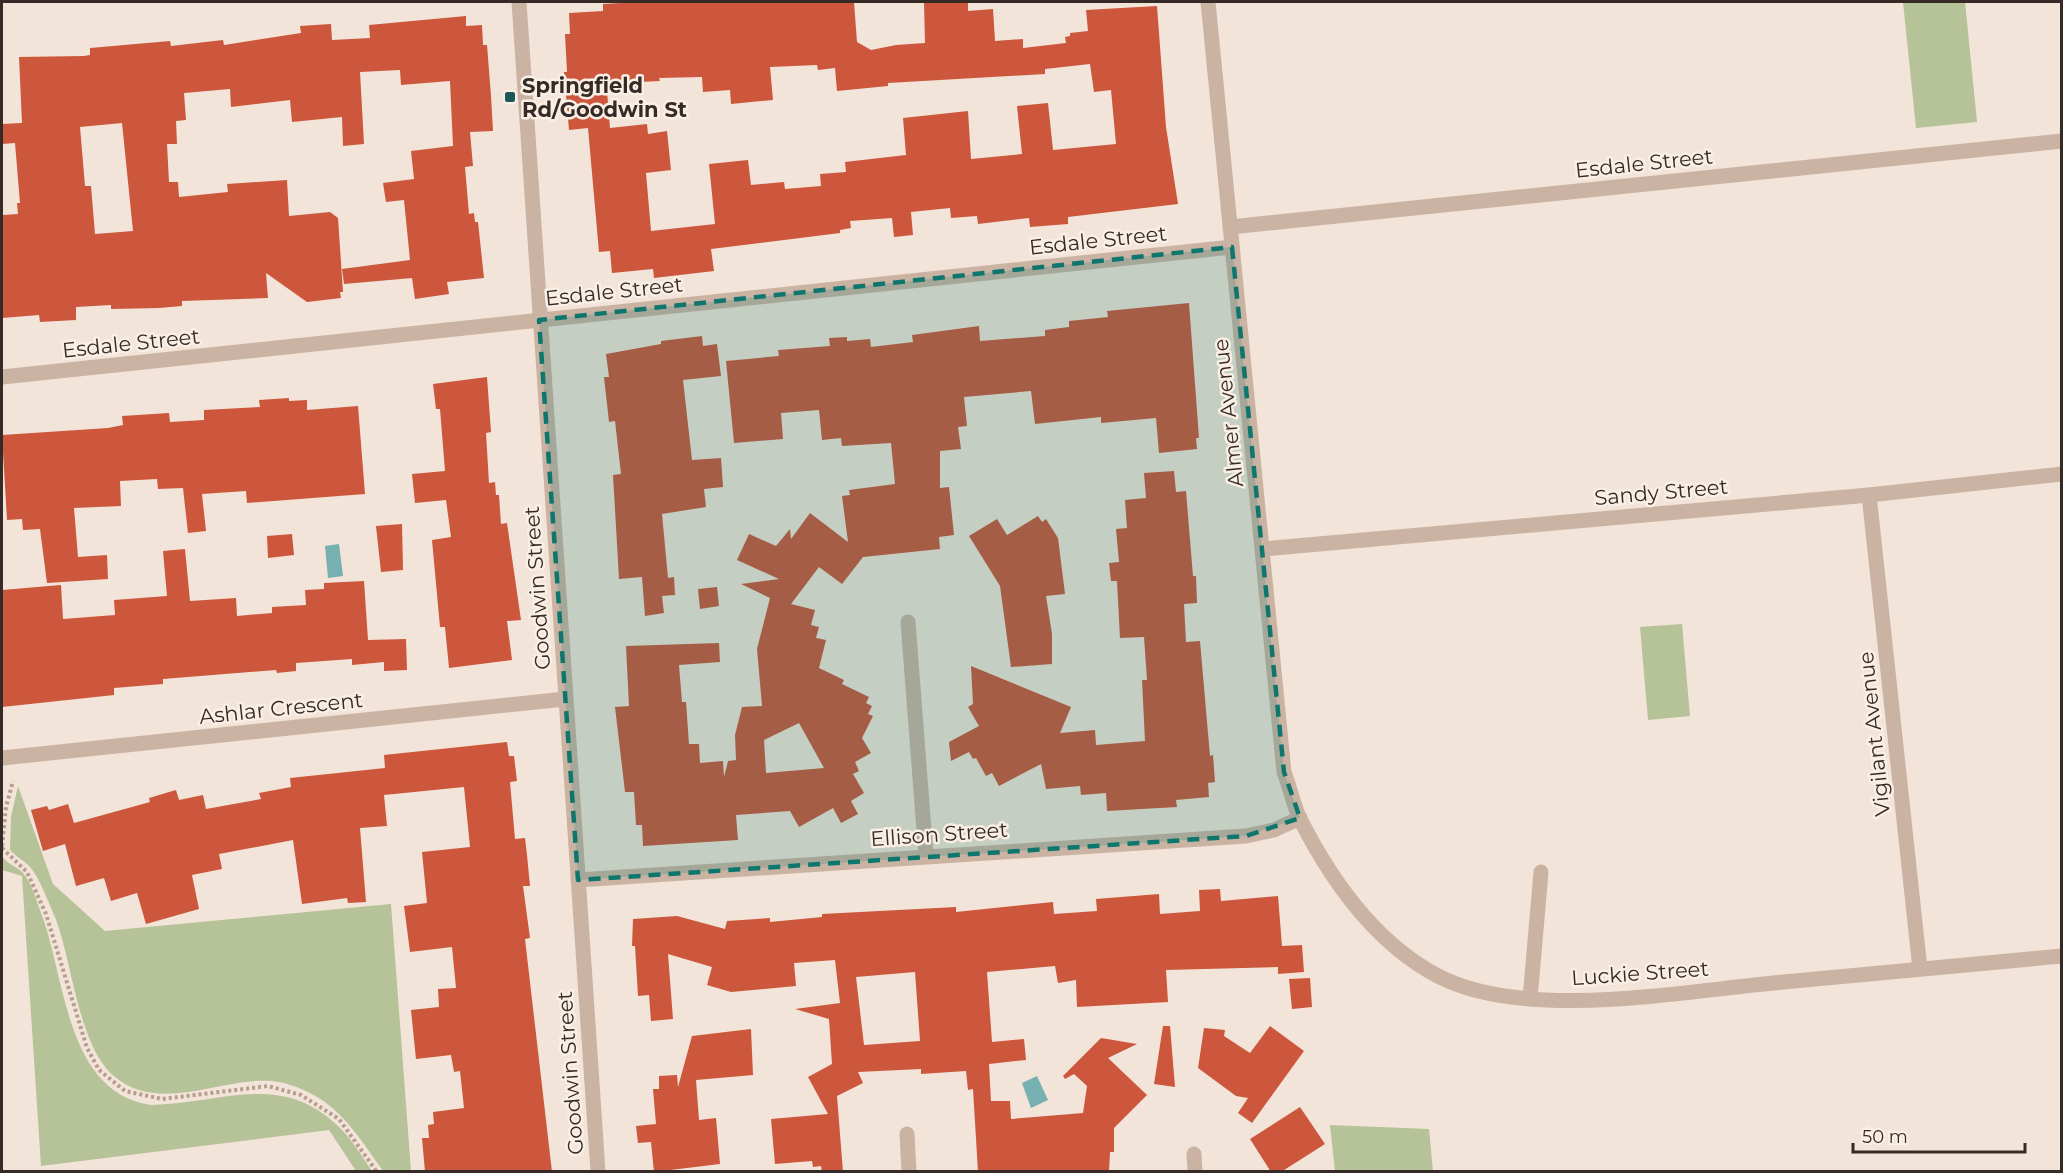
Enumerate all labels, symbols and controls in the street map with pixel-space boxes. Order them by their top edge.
place label: Springfield Rd/Goodwin St [522,73,687,122]
marker: Springfield Rd/Goodwin St [503,90,517,104]
street label: Esdale Street [1574,143,1714,183]
street label: Esdale Street [1028,220,1168,260]
street label: Esdale Street [544,271,684,311]
street label: Esdale Street [61,323,201,363]
street label: Almer Avenue [1208,338,1248,488]
street label: Sandy Street [1593,474,1729,510]
street label: Goodwin Street [519,505,555,671]
street label: Vigilant Avenue [1853,650,1895,818]
street label: Ashlar Crescent [198,687,364,729]
street label: Ellison Street [869,817,1009,851]
street label: Luckie Street [1570,956,1710,990]
street label: Goodwin Street [552,990,588,1156]
scale bar [1853,1116,2026,1154]
text: 50 m [1862,1126,1908,1148]

